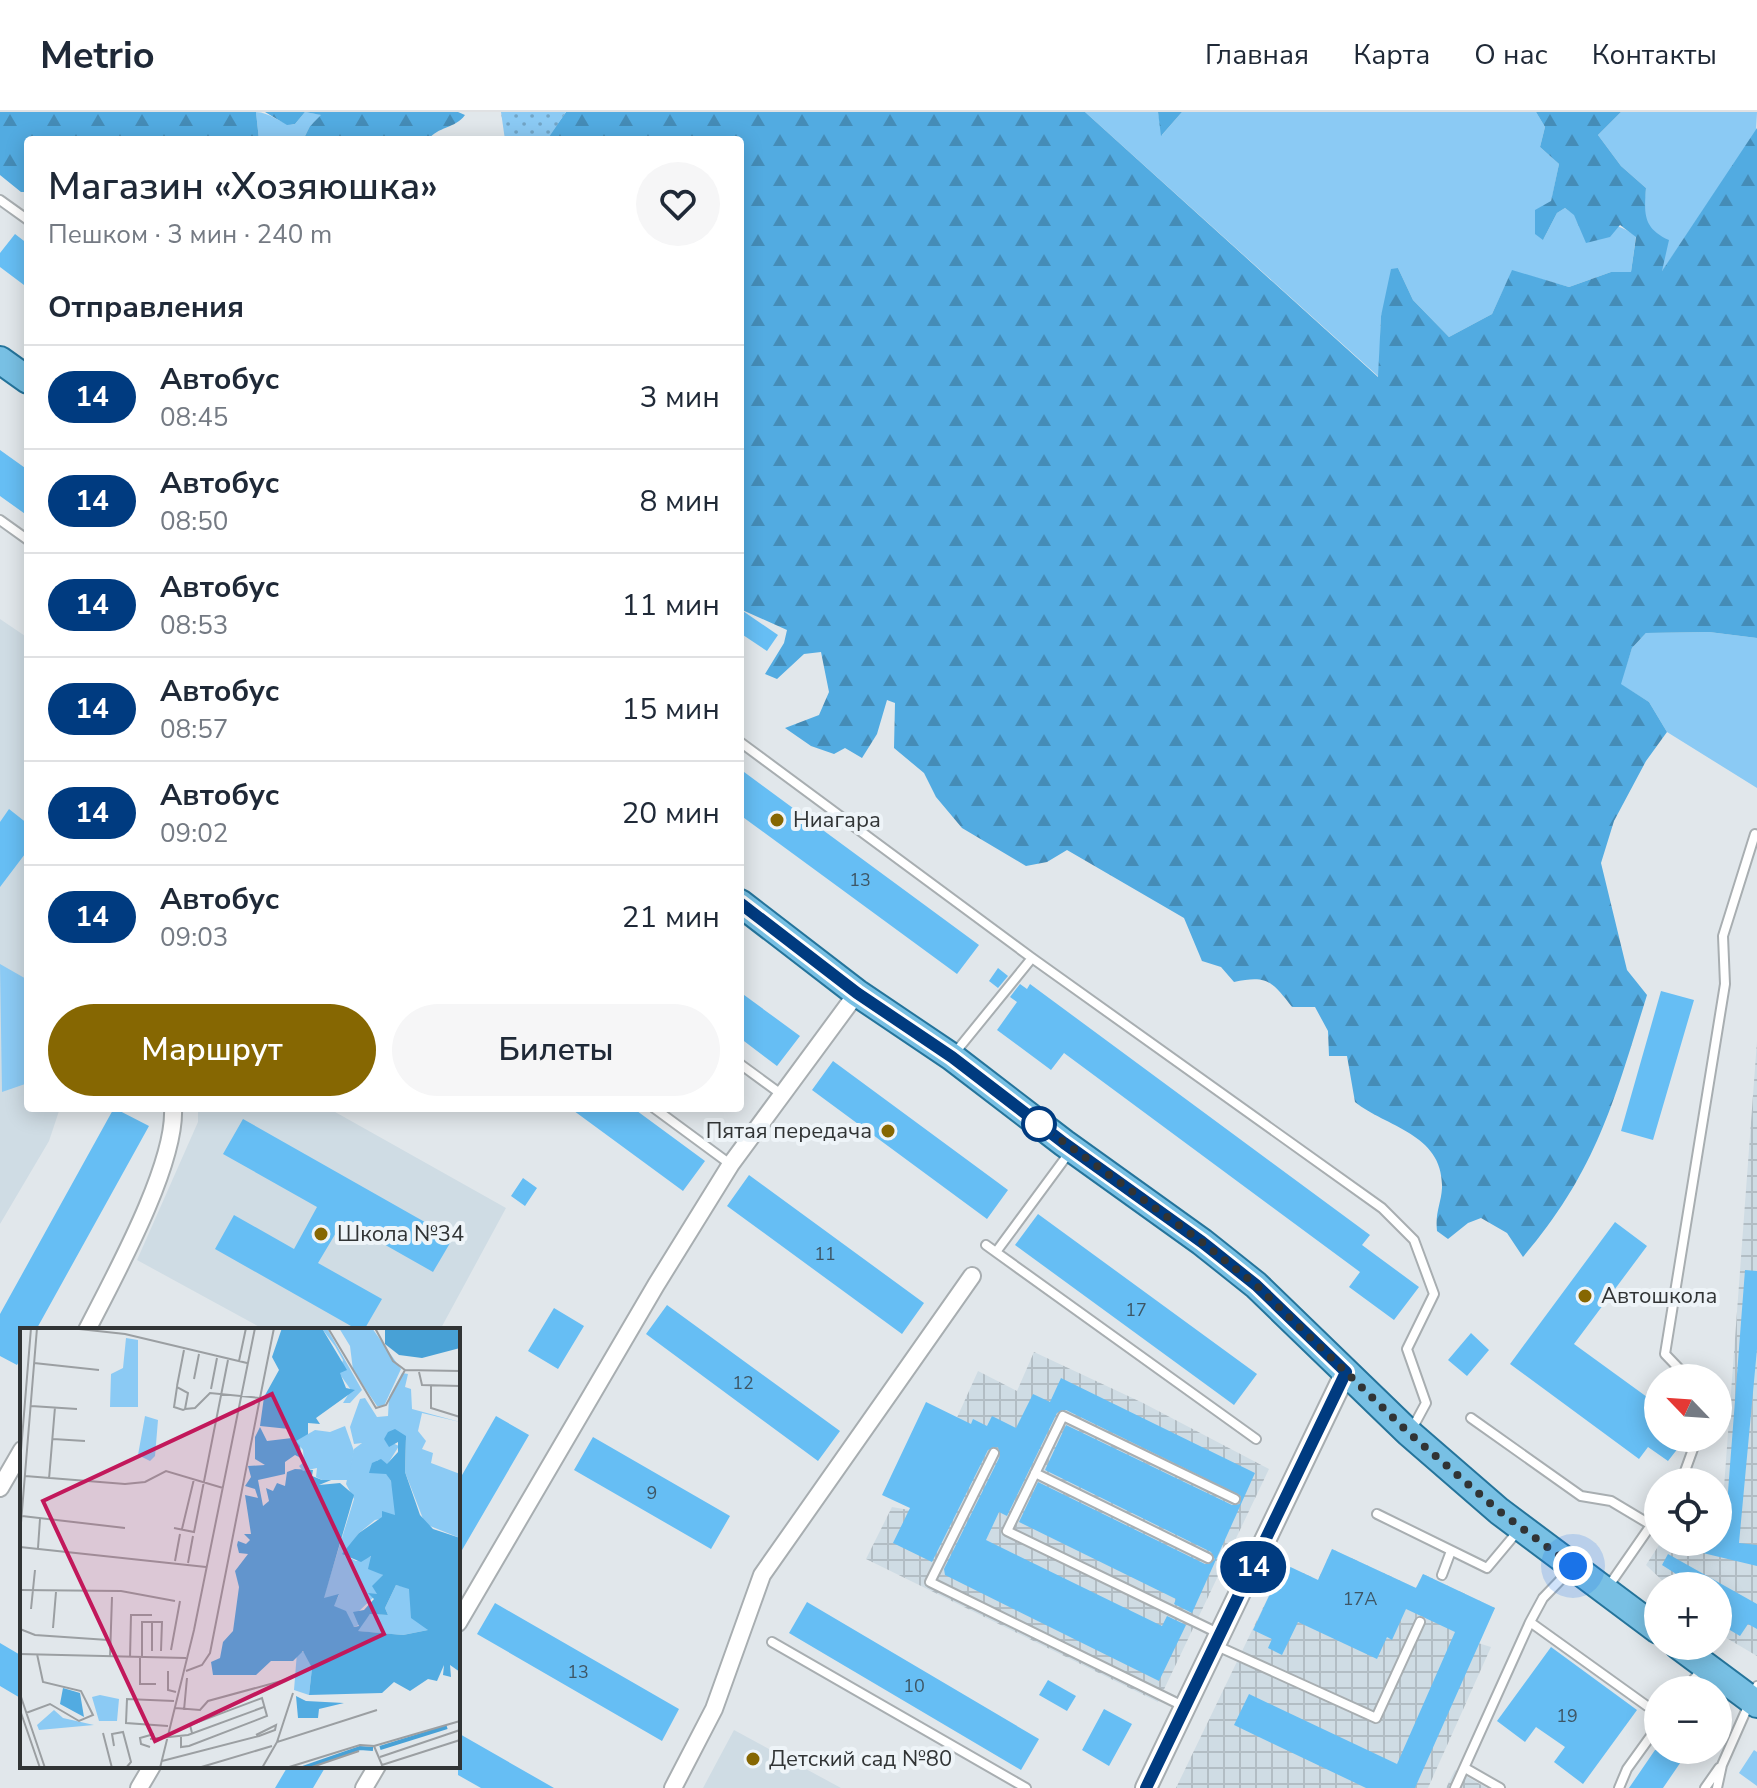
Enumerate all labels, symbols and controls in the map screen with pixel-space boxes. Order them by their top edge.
text: Metrio [40,30,155,81]
text: Главная [1205,36,1309,74]
text: Карта [1353,36,1430,74]
text: О нас [1474,36,1548,74]
text: Контакты [1592,36,1717,74]
text: Магазин «Хозяюшка» [48,161,438,212]
button: heart [636,162,720,246]
text: Пешком · 3 мин · 240 m [48,217,332,252]
text: Отправления [48,287,244,328]
text: Автобус [160,359,279,400]
text: 3 мин [639,377,720,418]
text: 14 [75,378,109,416]
text: 08:45 [160,400,228,435]
text: Автобус [160,463,279,504]
text: 8 мин [639,481,720,522]
text: 14 [75,482,109,520]
text: 08:50 [160,504,228,539]
text: Автобус [160,567,279,608]
text: 11 мин [621,585,720,626]
text: 14 [75,586,109,624]
text: 08:53 [160,608,228,643]
text: Автобус [160,671,279,712]
text: 15 мин [621,689,720,730]
text: 14 [75,690,109,728]
text: 08:57 [160,712,228,747]
text: Автобус [160,775,279,816]
text: 20 мин [621,793,720,834]
text: 14 [75,794,109,832]
place label: Ниагара [793,805,881,835]
marker: Ниагара [768,811,786,829]
text: 09:02 [160,816,228,851]
house number: 13 [849,868,871,892]
text: Автобус [160,879,279,920]
text: 21 мин [621,897,720,938]
text: 14 [75,898,109,936]
text: 09:03 [160,920,228,955]
button: Маршрут [48,1004,376,1096]
button: Билеты [392,1004,720,1096]
unlabelled marker [1022,1107,1056,1141]
place label: Пятая передача [706,1116,872,1146]
marker: Пятая передача [879,1122,897,1140]
place label: Школа №34 [337,1219,464,1249]
marker: Школа №34 [312,1225,330,1243]
house number: 11 [814,1242,836,1266]
place label: Автошкола [1601,1281,1717,1311]
marker: Автошкола [1576,1287,1594,1305]
house number: 17 [1125,1298,1147,1322]
inset map [20,1328,460,1768]
north arrow [1644,1364,1732,1452]
map controls [1644,1364,1732,1764]
house number: 12 [732,1371,754,1395]
button: locate [1644,1468,1732,1556]
house number: 9 [647,1481,657,1505]
line badge: 14 [1217,1541,1289,1593]
your location [1553,1546,1593,1586]
text: 14 [1236,1548,1270,1586]
button: + [1644,1572,1732,1660]
house number: 17А [1343,1587,1377,1611]
house number: 13 [567,1660,589,1684]
house number: 10 [903,1674,925,1698]
button: − [1644,1676,1732,1764]
house number: 19 [1556,1704,1578,1728]
place label: Детский сад №80 [769,1744,952,1774]
marker: Детский сад №80 [744,1750,762,1768]

